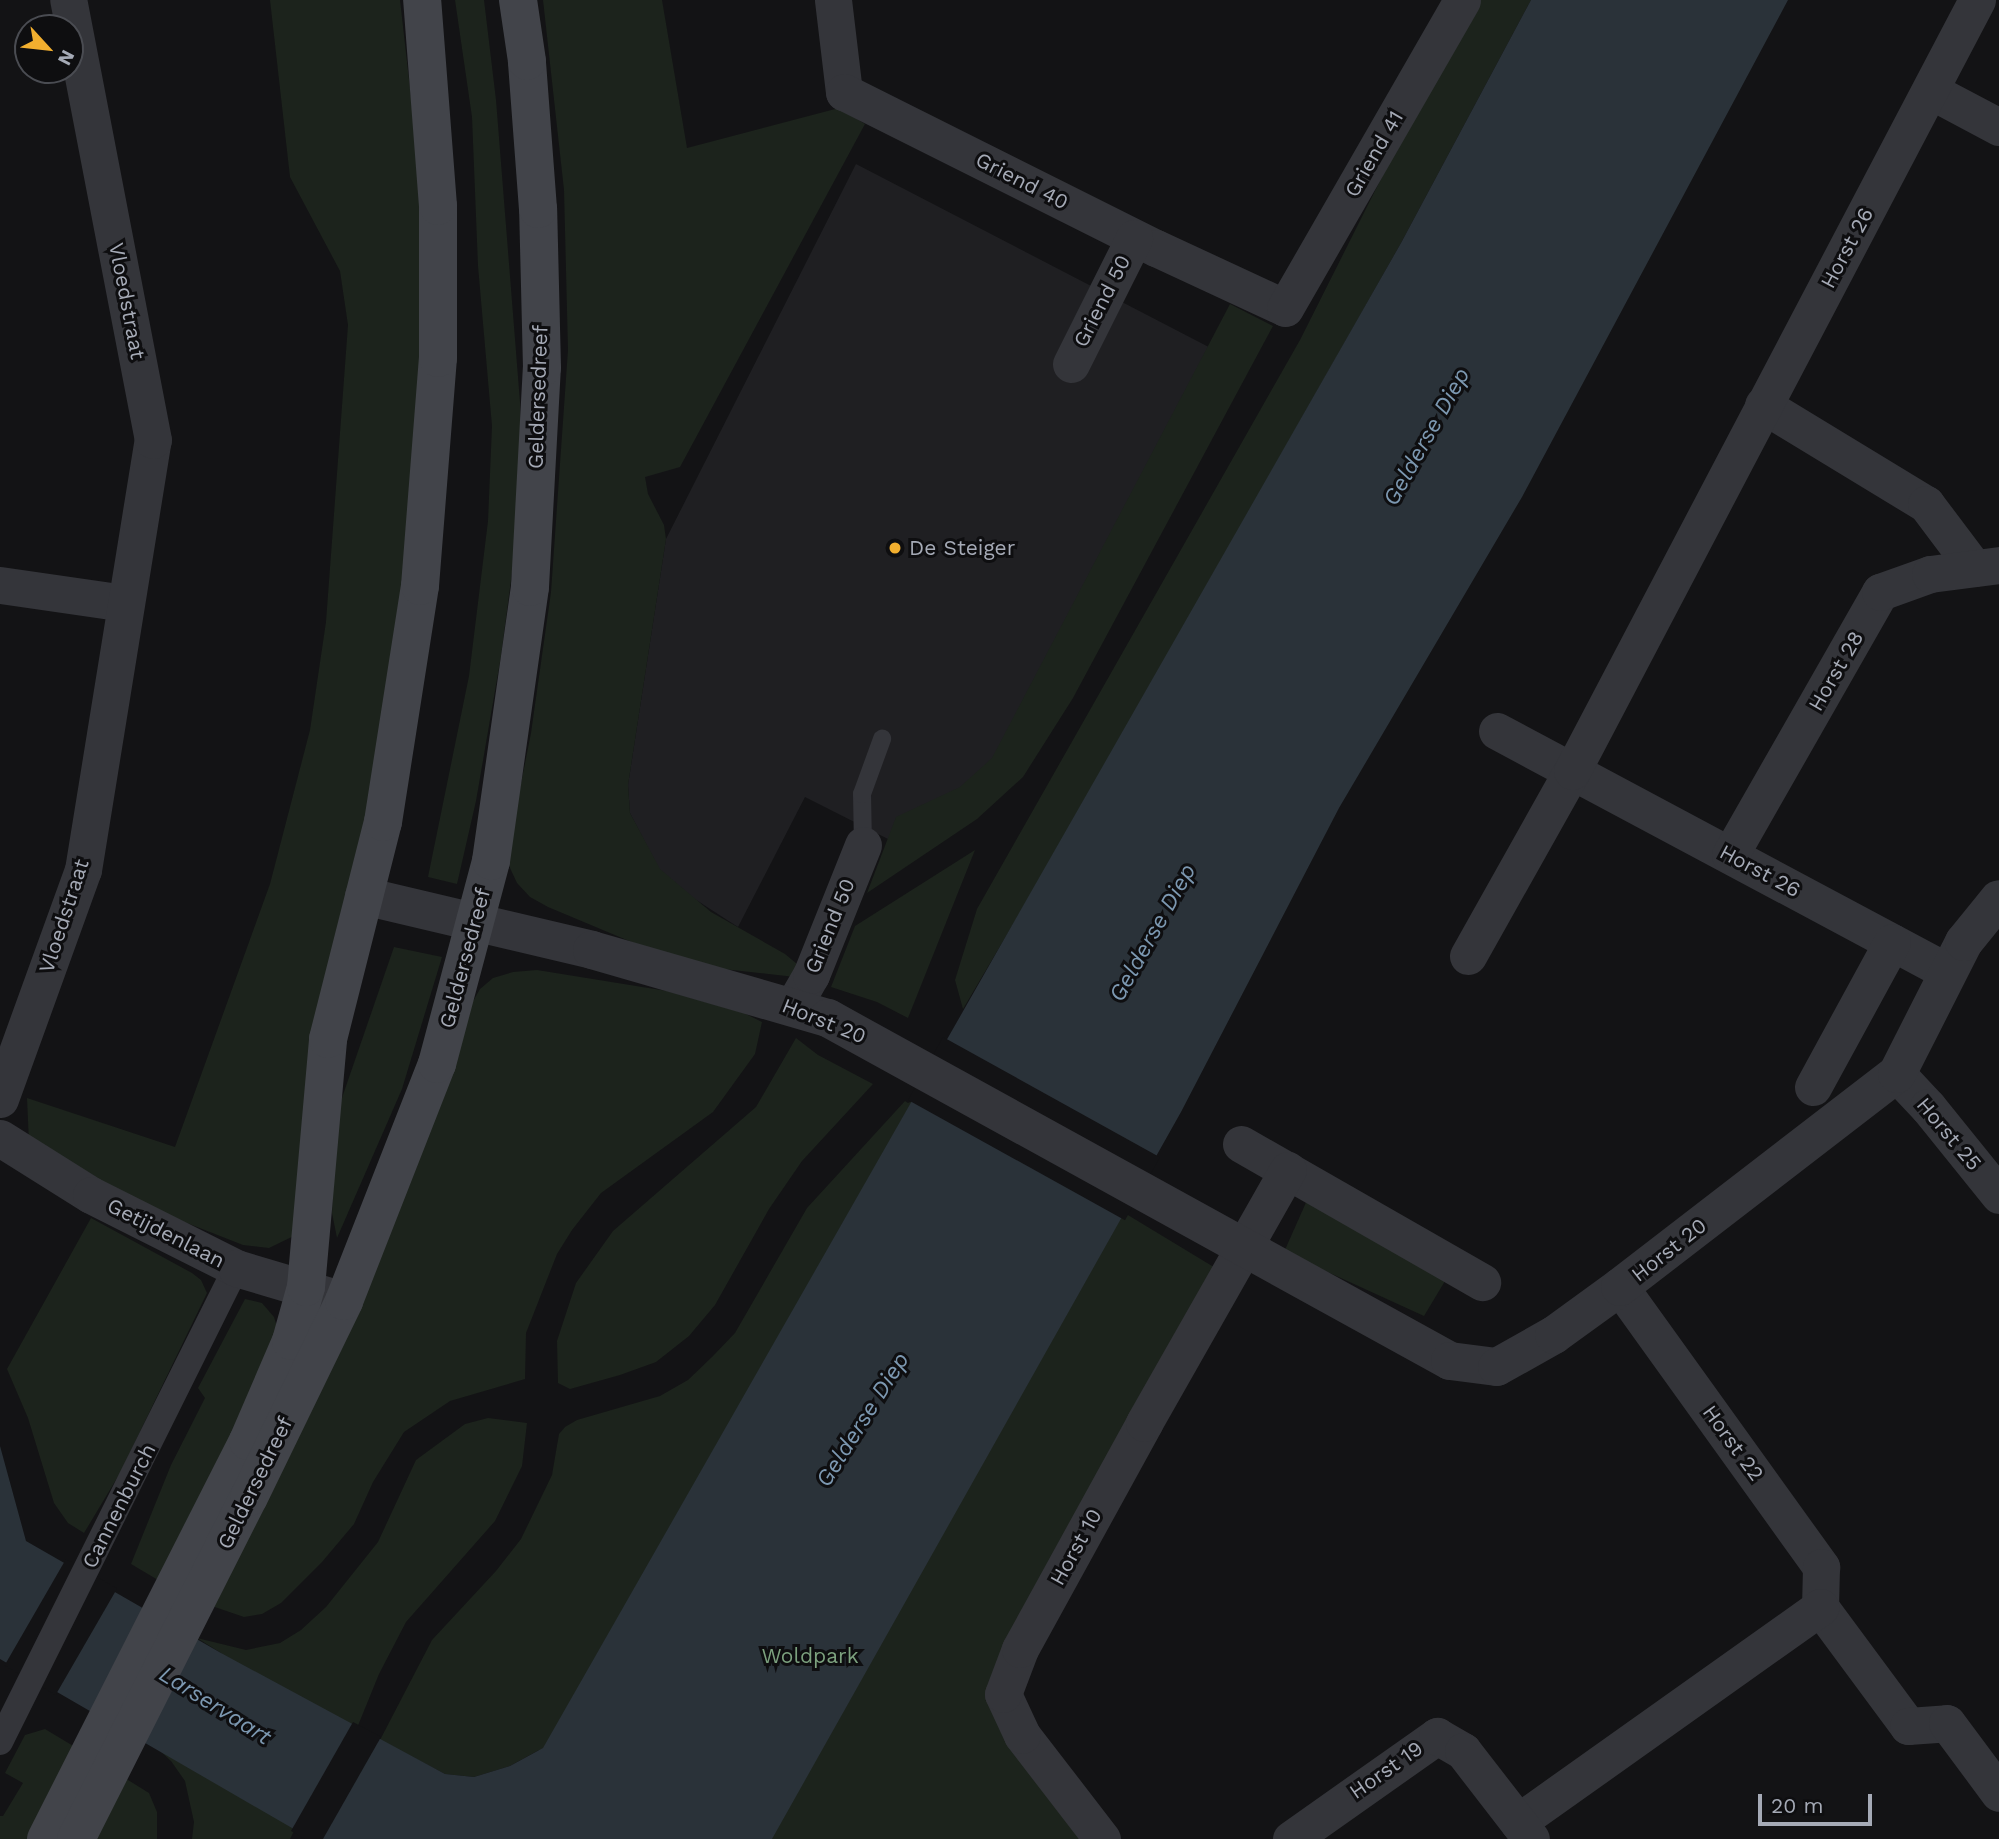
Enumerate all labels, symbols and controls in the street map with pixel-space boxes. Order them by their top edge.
north arrow [14,14,84,84]
text: N [53,46,80,69]
street label: Griend 41 [1339,106,1409,202]
street label: Griend 40 [971,147,1073,215]
street label: Horst 26 [1815,203,1879,293]
street label: Vloedstraat [103,241,151,361]
street label: Griend 50 [1068,251,1136,351]
street label: Geldersedreef [523,325,553,469]
water label: Gelderse Diep [1378,363,1476,511]
place label: De Steiger [909,535,1015,561]
marker: De Steiger [887,540,903,556]
street label: Horst 28 [1803,627,1869,715]
street label: Horst 26 [1715,839,1805,903]
street label: Vloedstraat [34,856,94,976]
water label: Gelderse Diep [1104,859,1202,1007]
street label: Griend 50 [800,875,860,977]
street label: Geldersedreef [434,885,496,1031]
street label: Horst 20 [778,993,870,1049]
street label: Horst 25 [1911,1092,1987,1176]
street label: Getijdenlaan [103,1193,229,1273]
street label: Horst 20 [1626,1213,1712,1287]
water label: Gelderse Diep [811,1348,915,1492]
street label: Horst 22 [1697,1400,1769,1486]
street label: Geldersedreef [212,1413,298,1553]
street label: Cannenburch [77,1439,161,1573]
street label: Horst 10 [1045,1504,1107,1590]
park label: Woldpark [761,1643,859,1669]
water label: Larservaart [154,1661,276,1751]
street label: Horst 19 [1344,1736,1428,1804]
scale bar [1761,1780,1875,1824]
text: 20 m [1771,1793,1823,1818]

